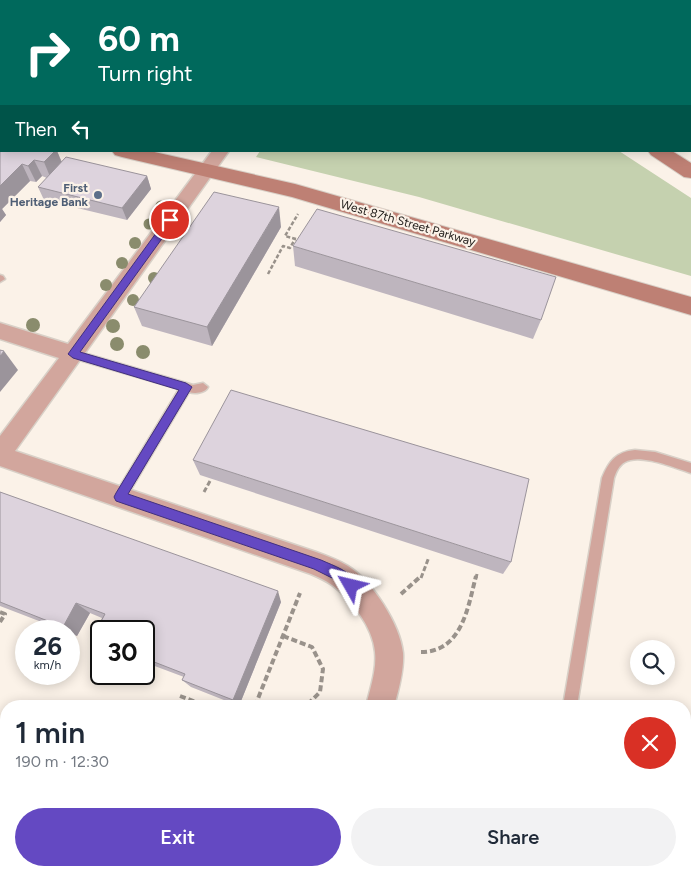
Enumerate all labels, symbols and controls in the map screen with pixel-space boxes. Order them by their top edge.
text: 60 m [98,18,180,60]
icon: right [15,20,80,85]
text: Turn right [98,60,193,87]
icon: left [67,115,95,143]
text: Then [15,118,57,141]
place label: First Heritage Bank [10,181,89,209]
marker: First Heritage Bank [92,189,104,201]
street label: West 87th Street Parkway [339,197,478,249]
pin [149,199,191,241]
icon: arrive [156,206,184,234]
position arrow [324,559,376,611]
speed limit sign: 30 [90,620,155,685]
text: 26 [33,631,62,661]
map controls [630,640,675,685]
button: search [630,640,675,685]
text: km/h [34,658,61,672]
text: 1 min [15,714,85,751]
button: close [624,717,676,769]
text: 190 m · 12:30 [15,752,109,771]
button: Exit [15,808,341,866]
button: Share [351,808,676,866]

